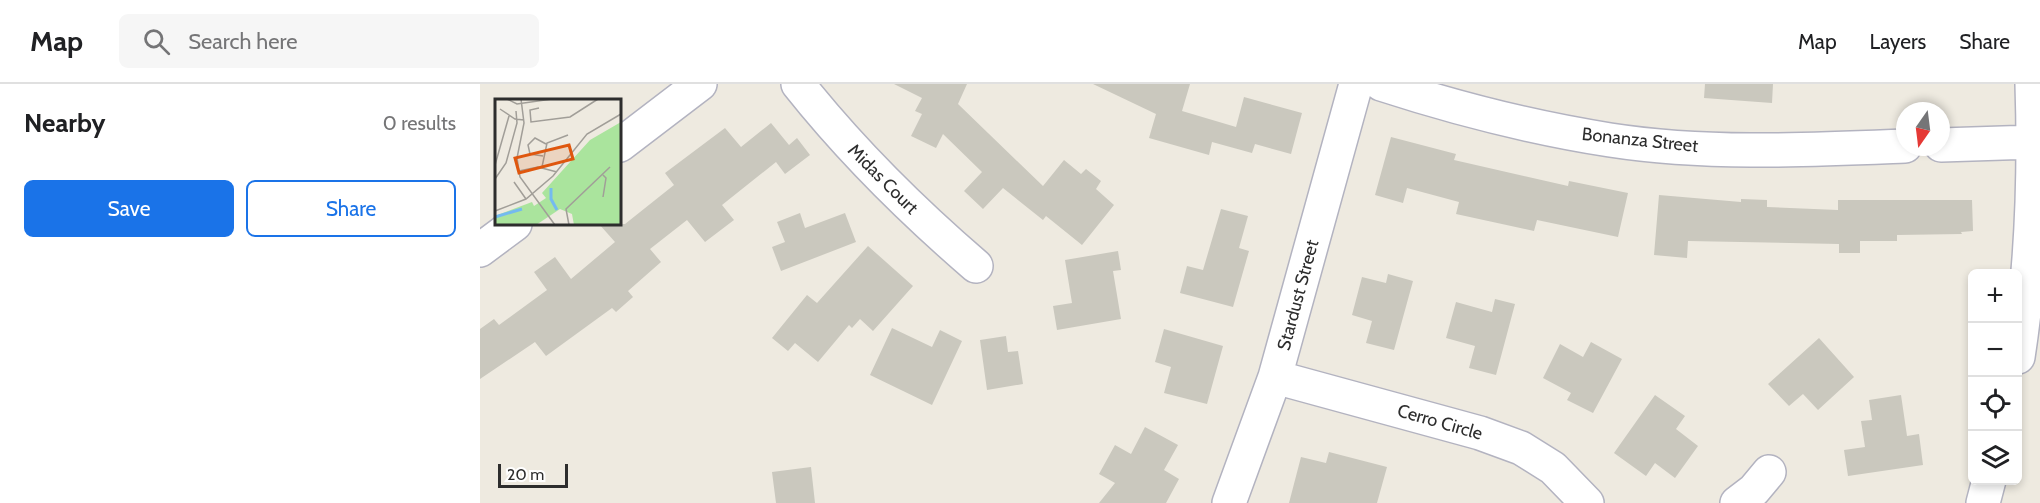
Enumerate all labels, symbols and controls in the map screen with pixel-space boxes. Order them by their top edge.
search box [119,14,539,68]
text: Map [30,24,83,58]
icon: search [140,25,173,58]
text: Search here [188,28,297,55]
text: Map [1798,29,1837,54]
text: Layers [1870,29,1926,54]
text: Share [1959,29,2010,54]
inset map [495,99,621,225]
north arrow [1896,102,1950,156]
text: Nearby [24,107,105,139]
text: 0 results [383,111,456,135]
street label: Bonanza Street [1581,123,1699,157]
street label: Midas Court [843,139,923,219]
button: Save [24,180,234,237]
button: Share [246,180,456,237]
street label: Stardust Street [1273,237,1323,353]
map controls [1968,269,2022,485]
button: + [1968,269,2022,323]
button: − [1968,323,2022,377]
button: locate [1968,377,2022,431]
street label: Cerro Circle [1395,399,1485,445]
button: layers [1968,431,2022,485]
scale bar [498,461,568,488]
text: 20 m [507,465,544,484]

